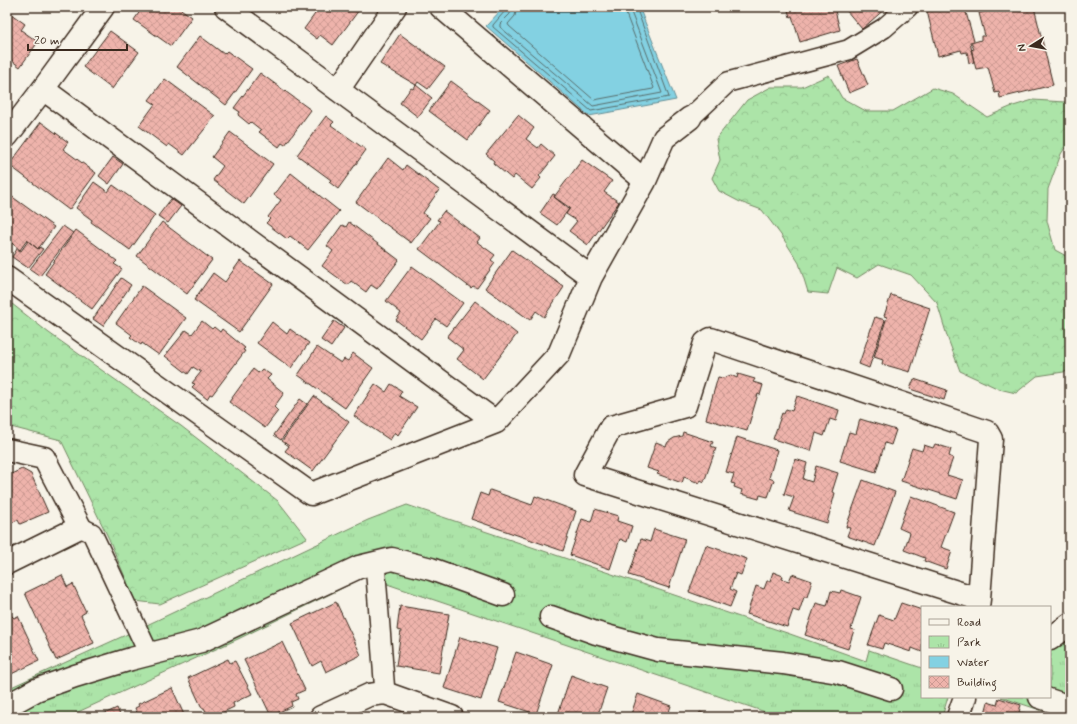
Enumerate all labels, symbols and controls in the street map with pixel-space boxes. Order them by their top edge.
scale bar [28,26,127,52]
north arrow [1011,26,1051,66]
text: 20 m [34,33,60,49]
text: N [1015,43,1030,53]
legend [921,606,1051,698]
text: Road [957,615,981,631]
text: Park [957,635,981,651]
text: Water [957,655,989,671]
text: Building [957,675,997,692]

